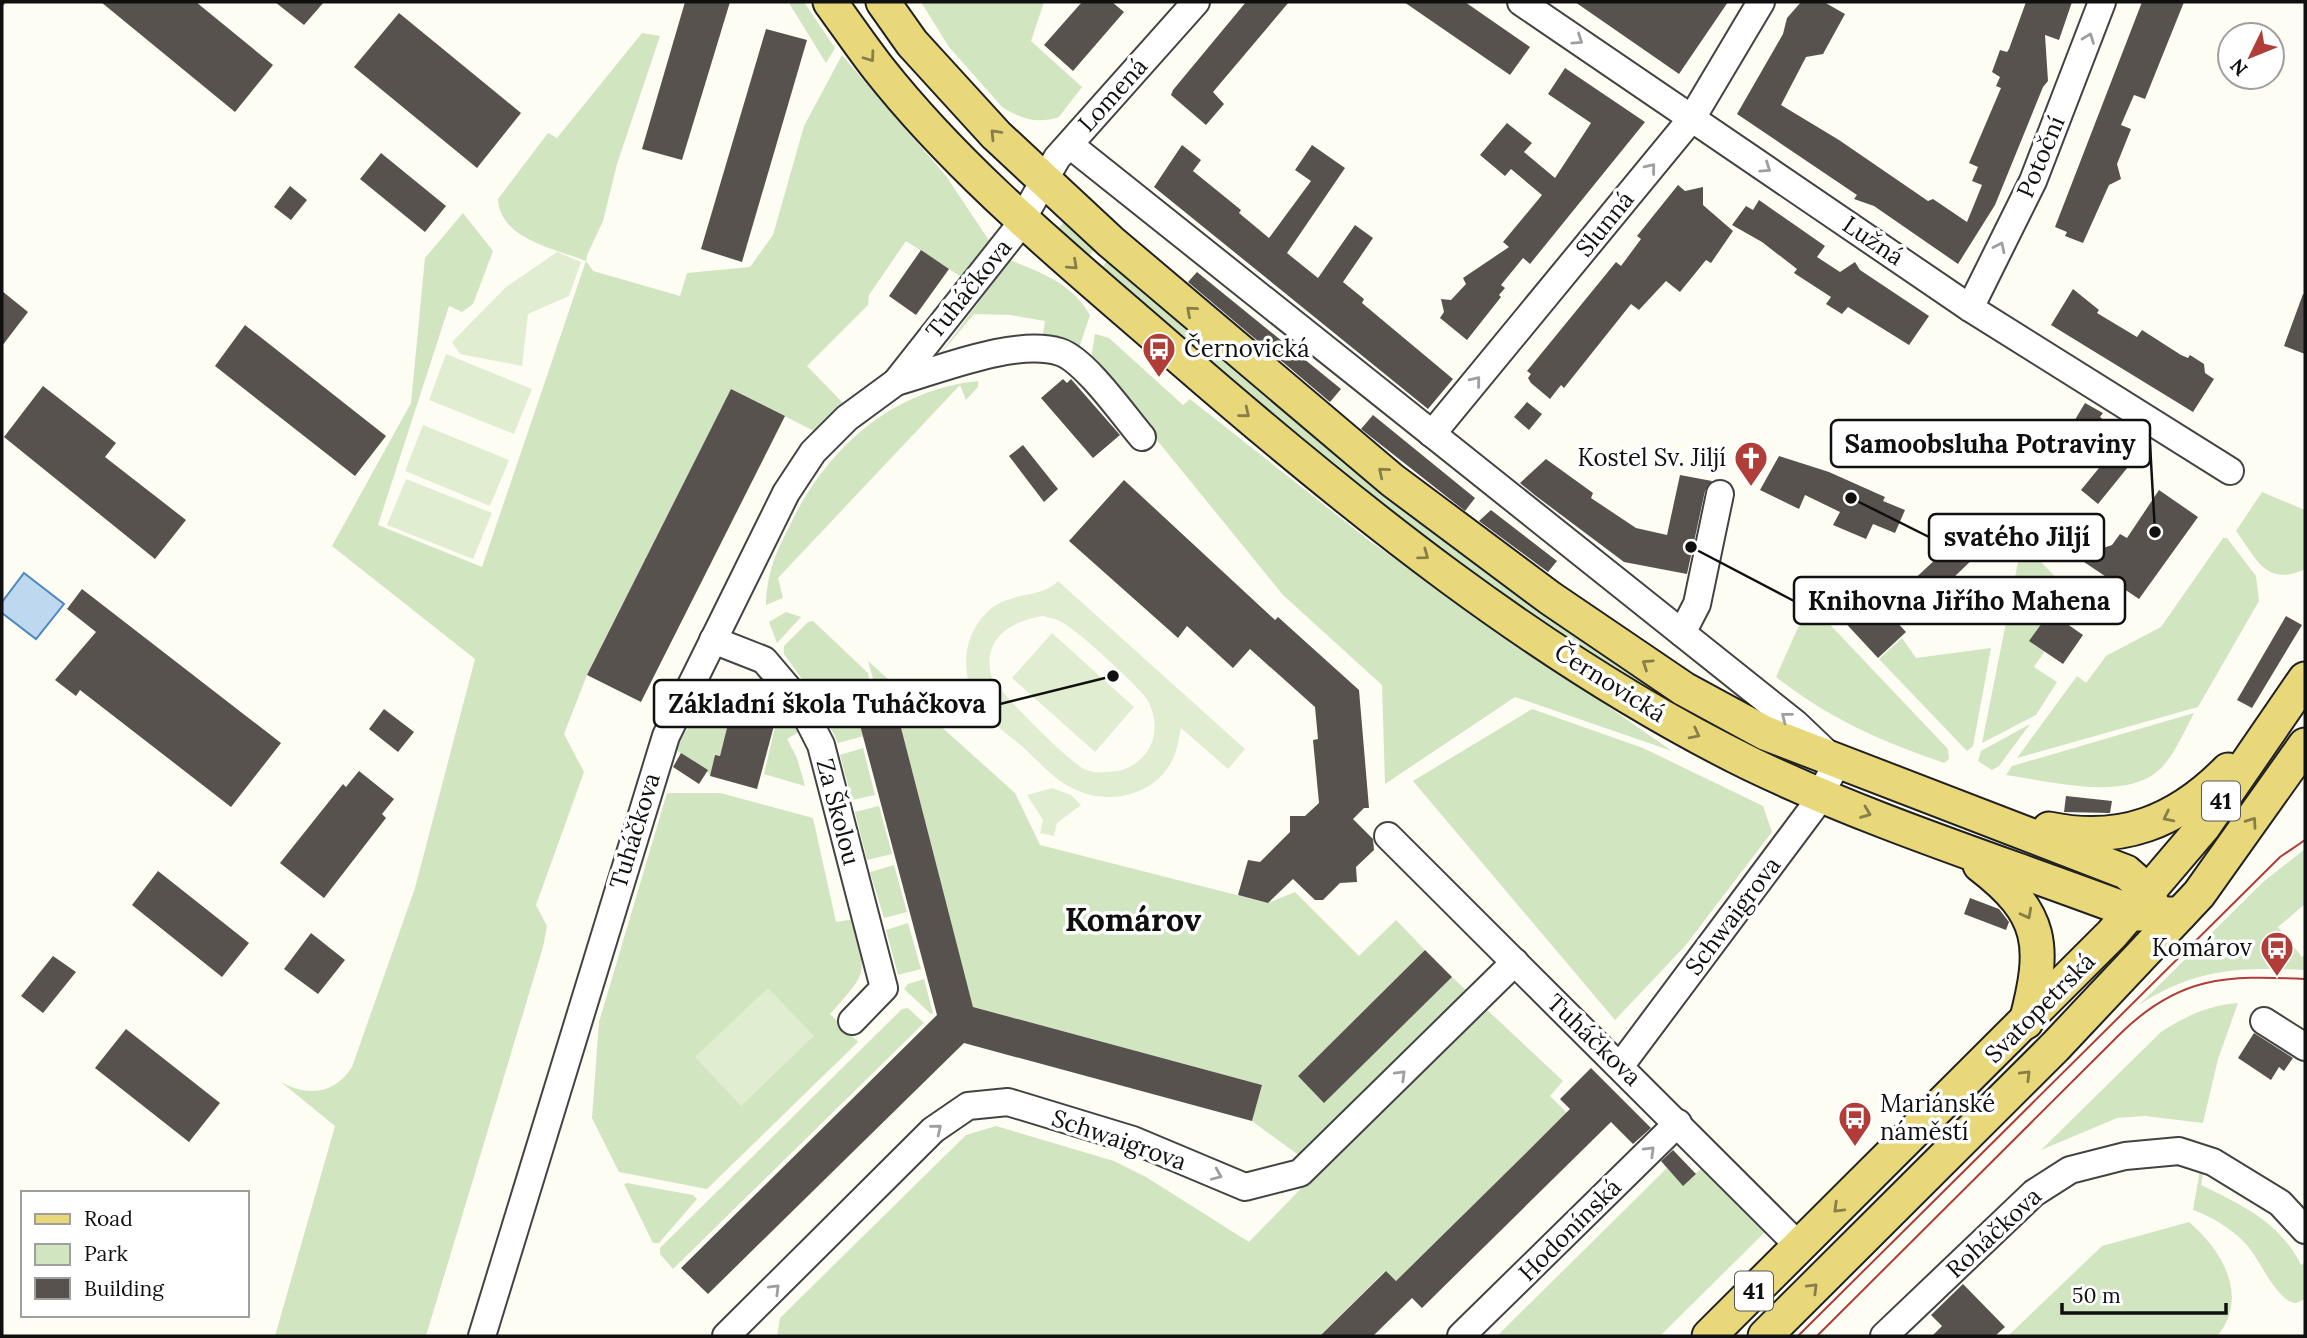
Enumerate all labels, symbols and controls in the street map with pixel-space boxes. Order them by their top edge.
north arrow [2216,21,2286,91]
one-way arrow [1570,32,1583,44]
one-way arrow [2081,32,2095,44]
one-way arrow [862,49,874,62]
street label: Lomená [1071,51,1154,138]
text: N [2225,54,2252,81]
street label: Potoční [2010,111,2072,202]
one-way arrow [990,129,1003,142]
one-way arrow [1758,160,1771,172]
one-way arrow [1643,163,1655,176]
street label: Slunná [1569,184,1641,263]
street label: Lužná [1837,209,1910,272]
street label: Tuháčkova [919,232,1018,345]
one-way arrow [1992,242,2006,254]
one-way arrow [1065,256,1078,269]
one-way arrow [1186,307,1199,319]
bus stop icon: Černovická [1140,330,1178,379]
place label: Černovická [1184,332,1310,364]
one-way arrow [1467,377,1480,389]
one-way arrow [1238,405,1250,418]
callout: Samoobsluha Potraviny [1831,420,2150,467]
text: Samoobsluha Potraviny [1845,427,2136,460]
church icon: Kostel Sv. Jiljí [1732,439,1770,488]
place label: Kostel Sv. Jiljí [1578,442,1726,473]
one-way arrow [1379,468,1391,481]
callout: svatého Jiljí [1929,514,2104,561]
text: svatého Jiljí [1944,520,2090,553]
one-way arrow [1416,546,1428,559]
callout: Knihovna Jiřího Mahena [1794,577,2125,624]
text: Knihovna Jiřího Mahena [1808,584,2111,617]
street label: Černovická [1549,635,1672,729]
one-way arrow [1641,659,1654,672]
callout: Základní škola Tuháčkova [654,680,1000,727]
text: Základní škola Tuháčkova [668,687,986,720]
one-way arrow [1782,713,1795,725]
one-way arrow [1687,726,1700,740]
street label: Za Školou [809,755,868,868]
street label: Tuháčkova [602,769,667,893]
road number: 41 [2202,782,2240,820]
one-way arrow [1860,805,1872,819]
one-way arrow [2163,808,2175,822]
one-way arrow [2244,817,2256,830]
street label: Schwaigrova [1678,850,1787,981]
district label: Komárov [1065,899,1202,940]
one-way arrow [2018,907,2032,919]
bus stop icon: Komárov [2258,929,2296,978]
place label: Komárov [2152,932,2253,963]
street label: Svatopetrská [1978,946,2102,1070]
street label: Tuháčkova [1541,987,1648,1092]
one-way arrow [1392,1070,1405,1083]
one-way arrow [2018,1071,2031,1084]
place label: Mariánské náměstí [1880,1088,1995,1147]
bus stop icon: Mariánské náměstí [1836,1099,1874,1148]
street label: Schwaigrova [1048,1102,1191,1177]
one-way arrow [929,1124,941,1137]
one-way arrow [1641,1146,1654,1159]
one-way arrow [1210,1167,1222,1181]
street label: Hodonínská [1512,1172,1628,1288]
street label: Roháčkova [1939,1181,2048,1285]
legend [21,1191,248,1317]
one-way arrow [1833,1199,1846,1212]
text: Road [84,1205,133,1232]
text: Park [84,1240,128,1267]
road number: 41 [1735,1272,1773,1310]
scale bar [2062,1272,2226,1316]
text: Building [84,1275,164,1302]
text: 50 m [2072,1282,2121,1309]
one-way arrow [1805,1283,1818,1296]
one-way arrow [767,1284,780,1297]

